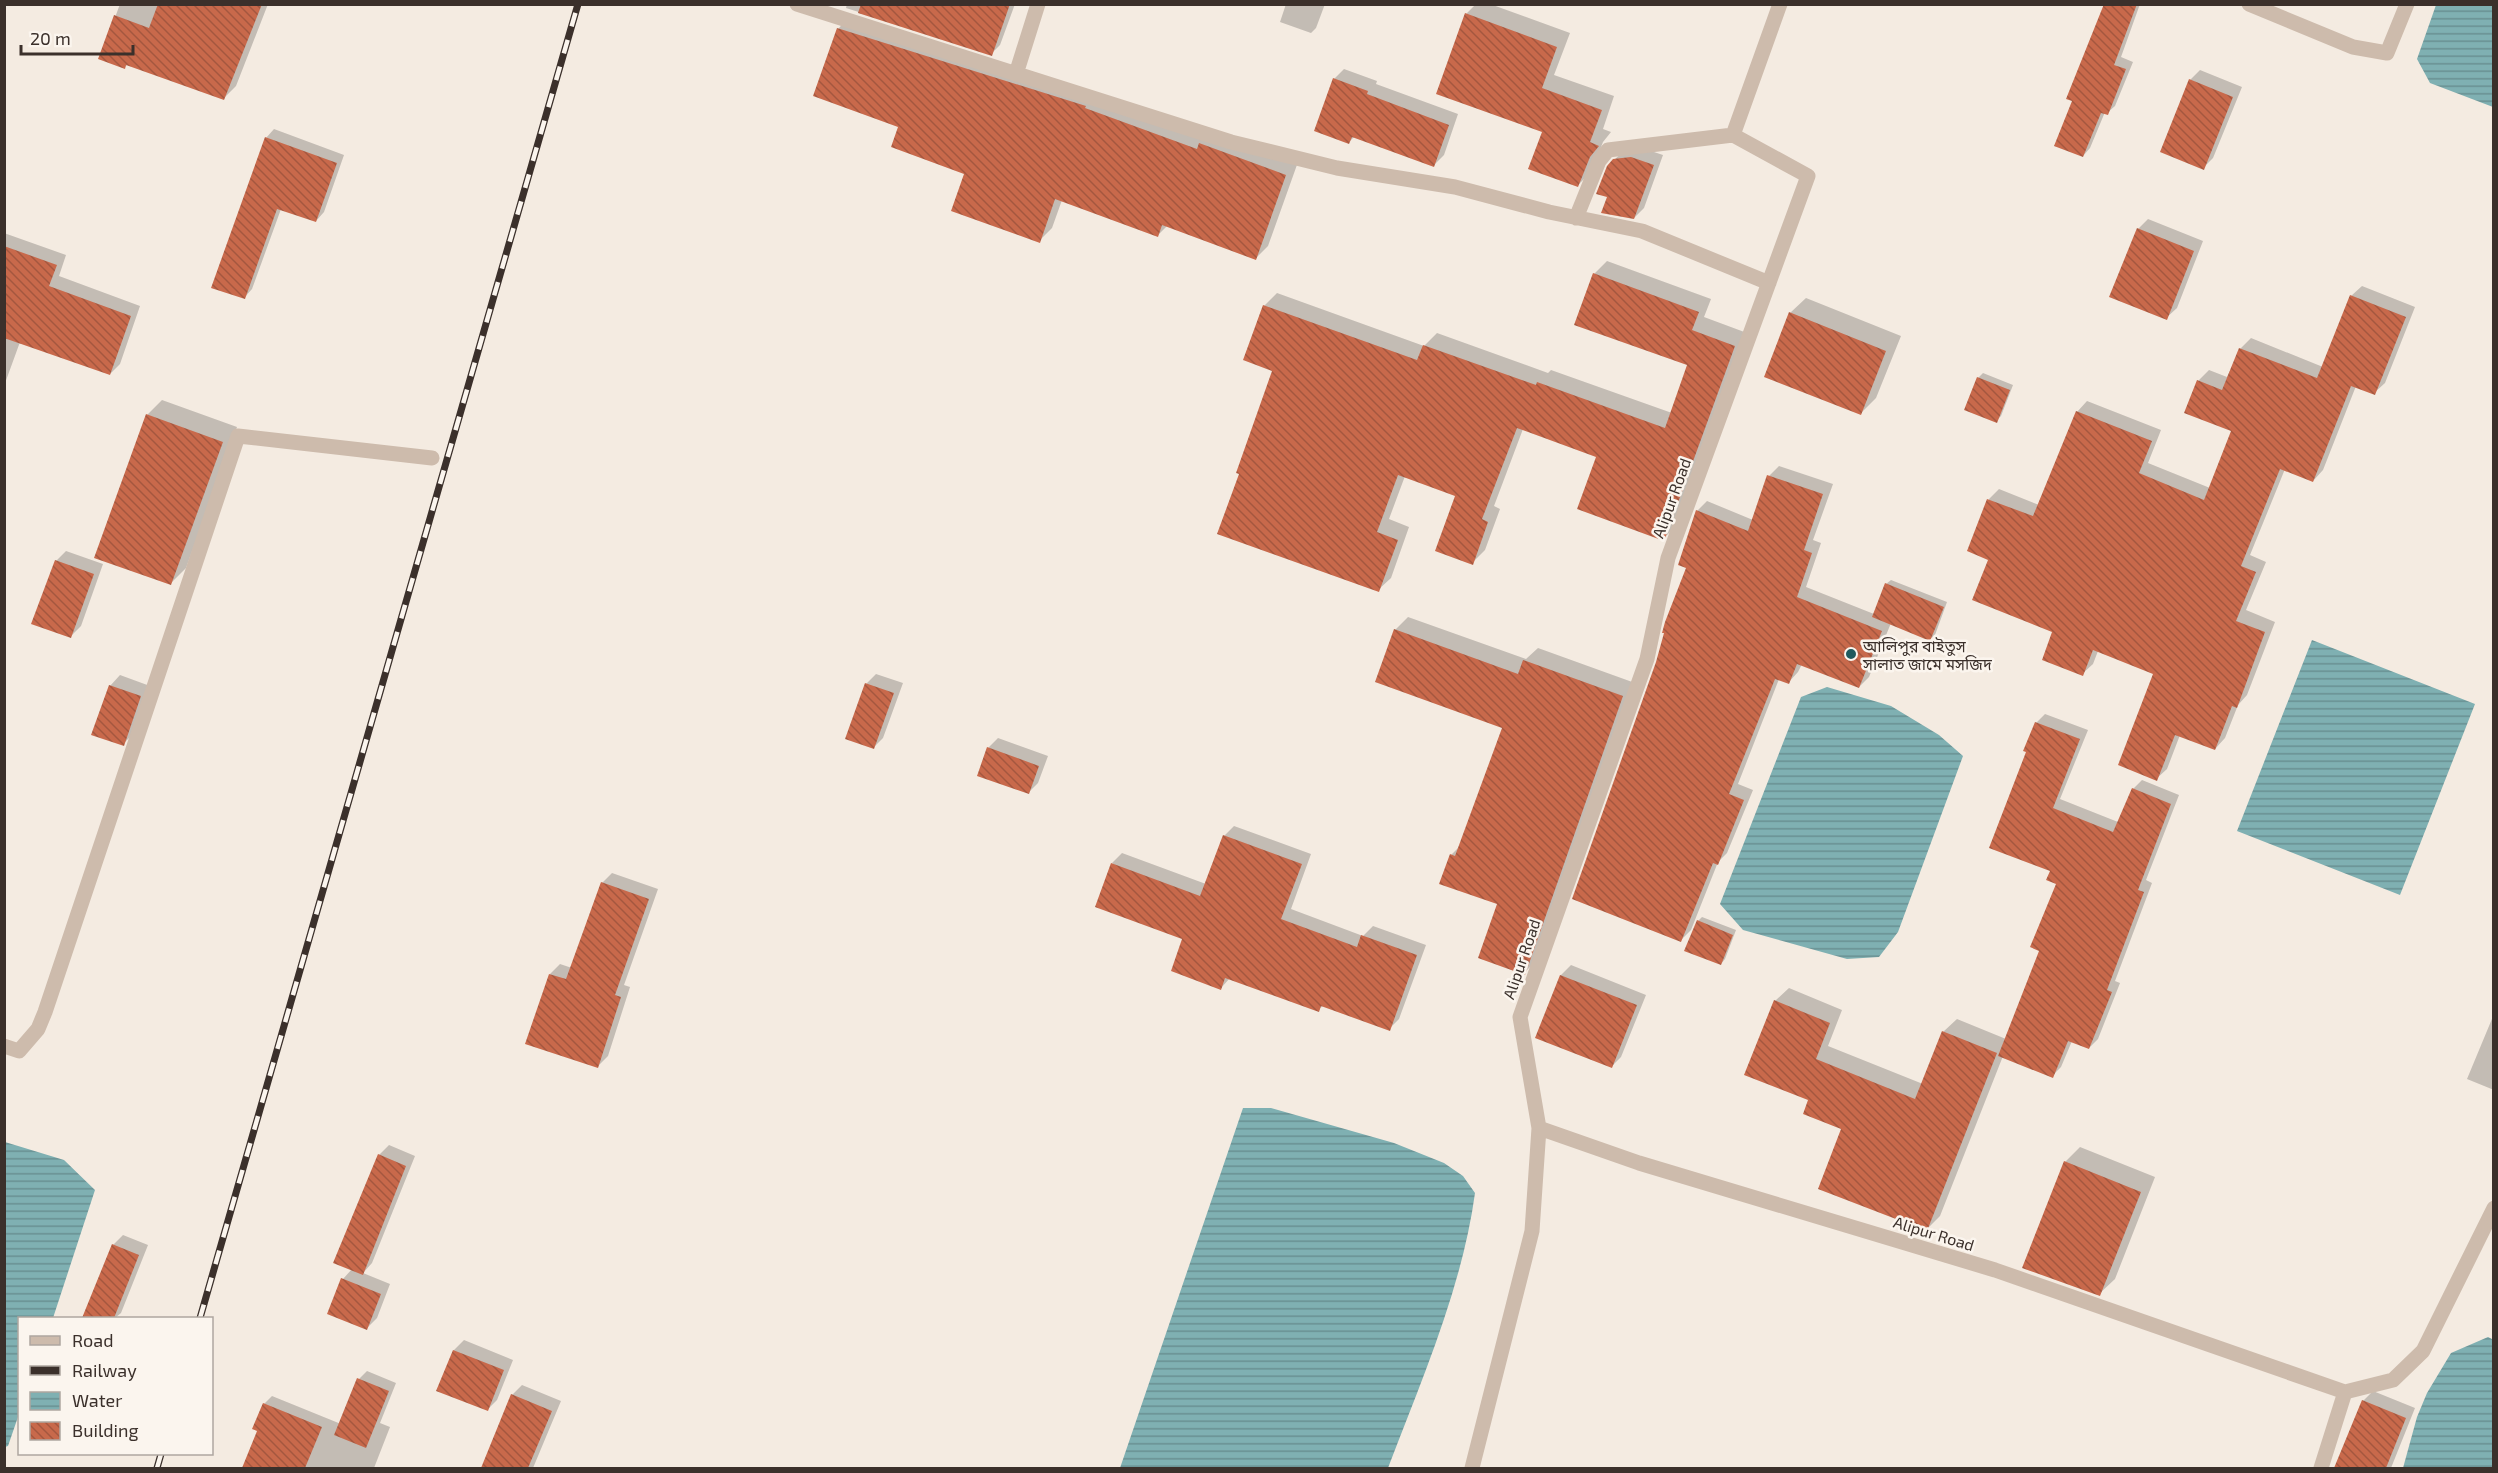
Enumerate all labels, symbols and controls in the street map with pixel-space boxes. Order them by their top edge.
scale bar [21,18,134,56]
text: 20 m [30,27,71,49]
street label: Alipur Road [1648,455,1694,541]
place label: আলিপুর বাইতুস সালাত জামে মসজিদ [1862,636,1993,673]
marker: আলিপুর বাইতুস সালাত জামে মসজিদ [1844,647,1858,661]
street label: Alipur Road [1498,916,1544,1002]
street label: Alipur Road [1891,1212,1977,1254]
legend [18,1317,213,1455]
text: Road [72,1329,113,1351]
text: Railway [72,1359,137,1381]
text: Water [72,1389,122,1411]
text: Building [72,1419,139,1441]

